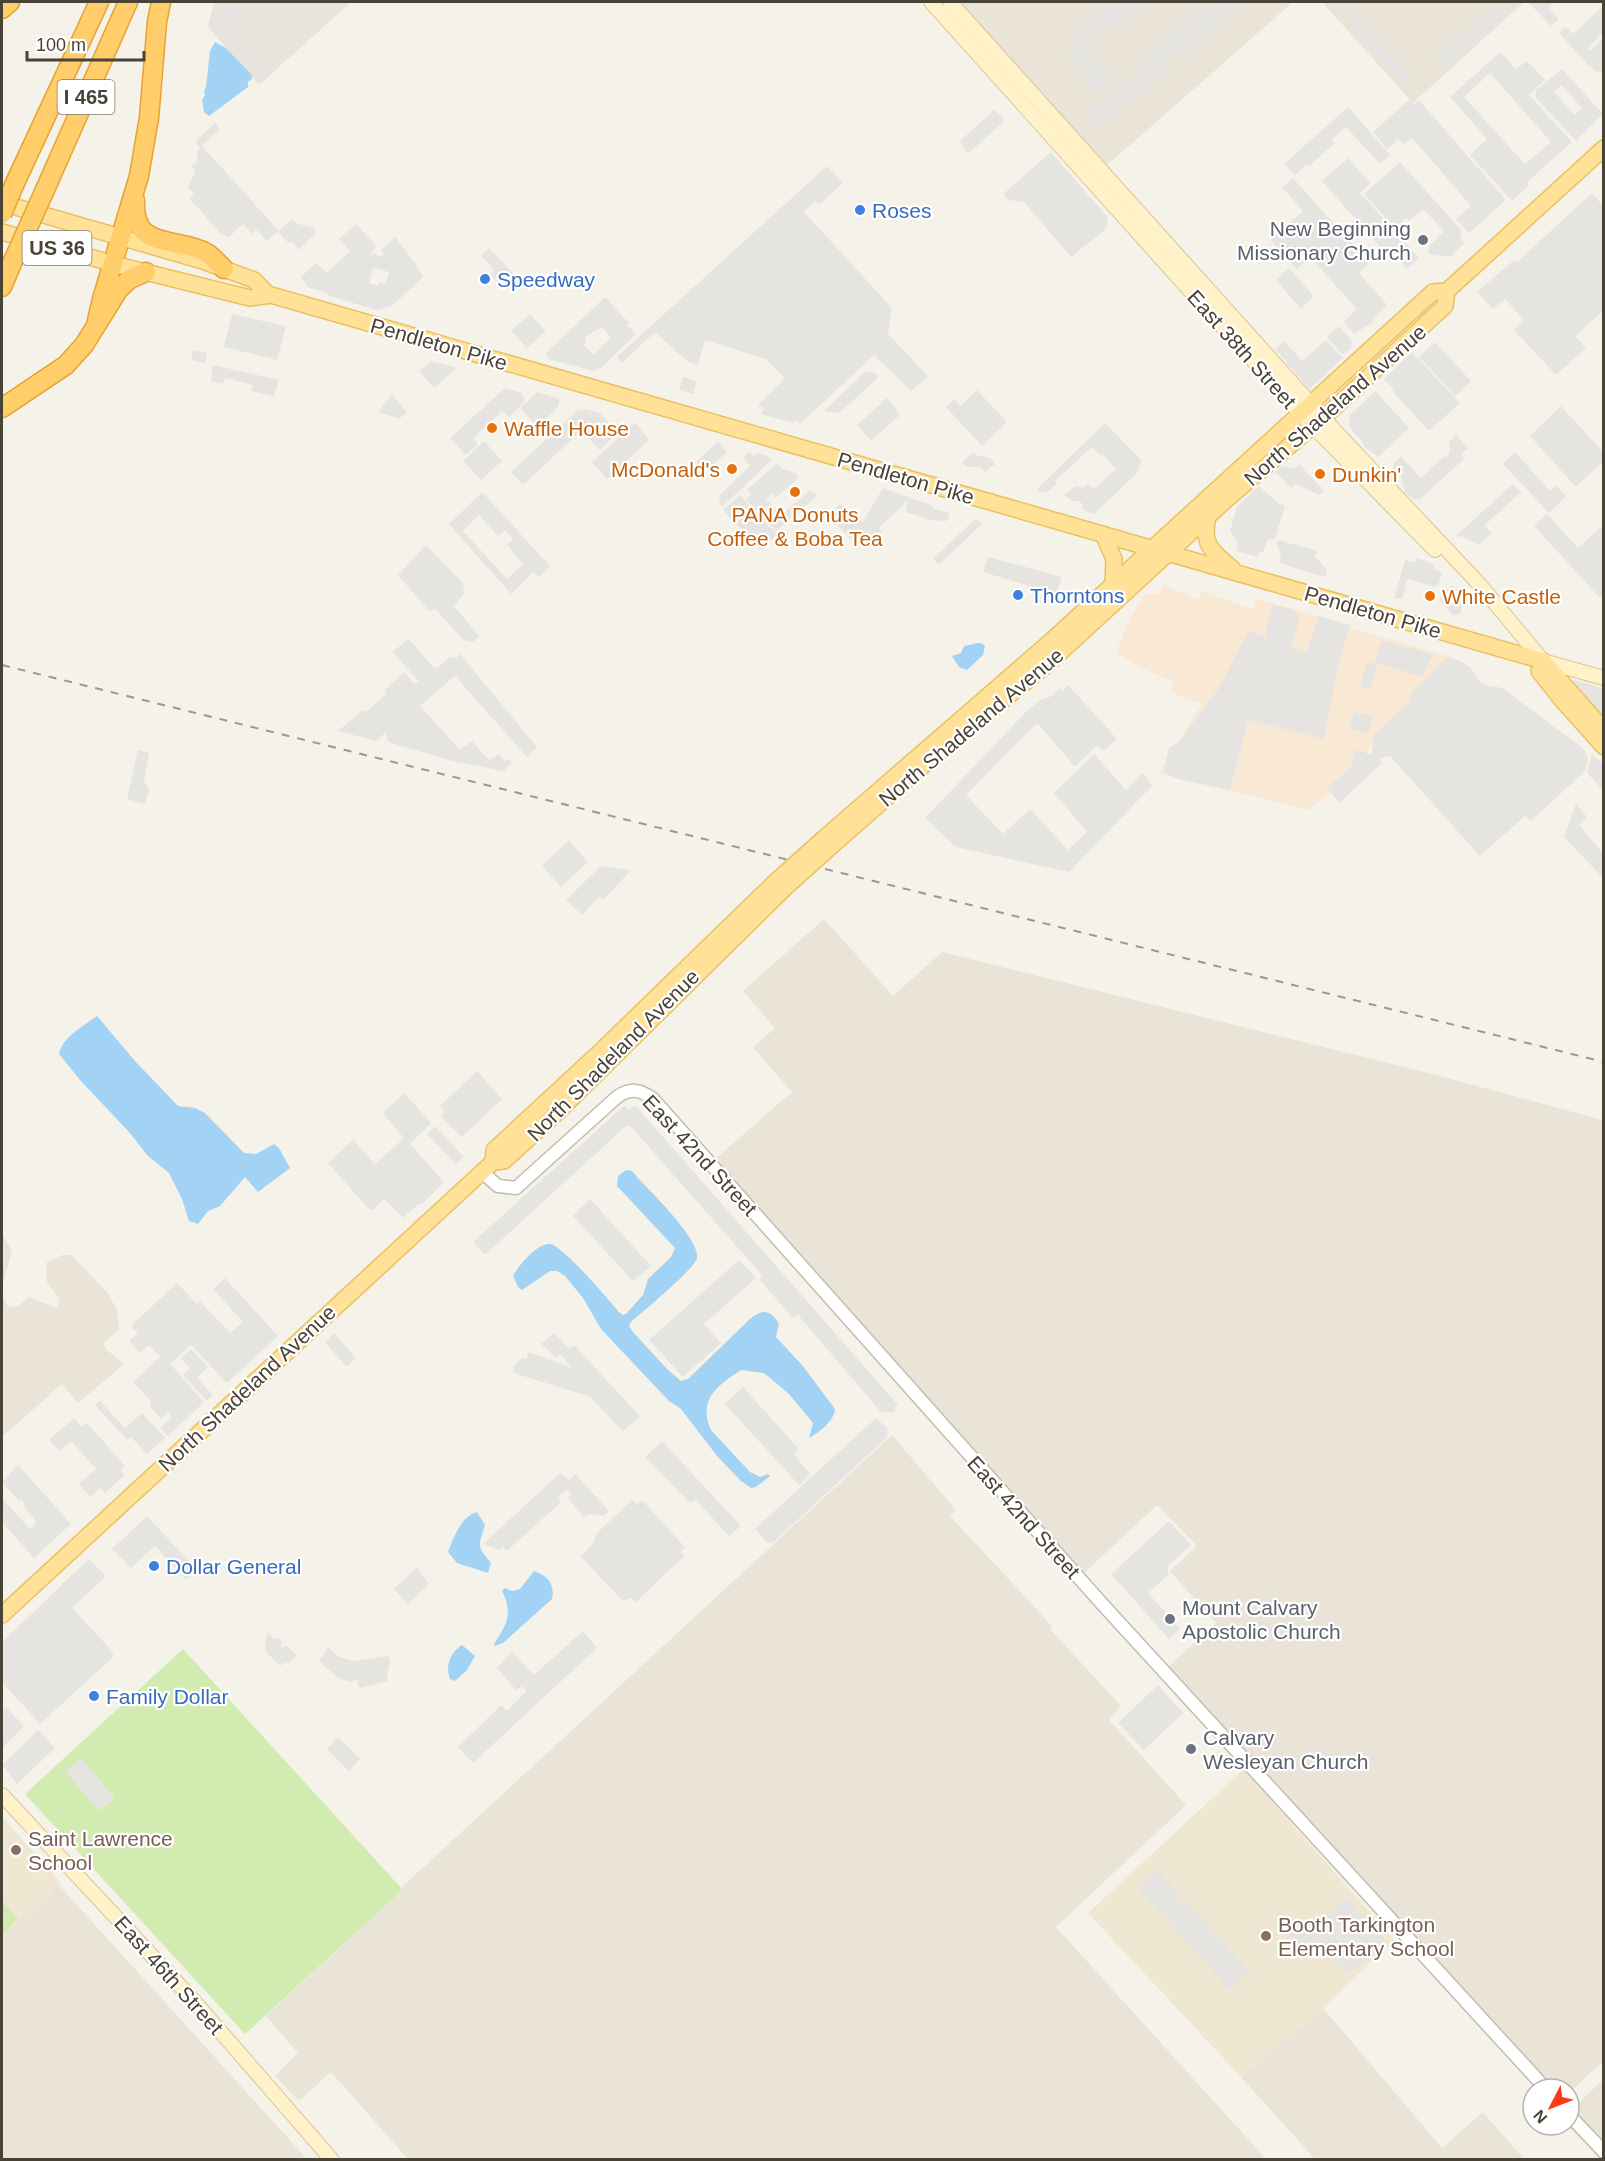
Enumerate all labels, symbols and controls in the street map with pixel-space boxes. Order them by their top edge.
scale bar [27,24,144,62]
text: 100 m [36,35,86,55]
road number: I 465 [58,80,115,114]
place label: Roses [872,199,932,222]
marker: Roses [853,203,867,217]
place label: New Beginning Missionary Church [1237,217,1411,264]
road number: US 36 [22,231,92,265]
marker: New Beginning Missionary Church [1416,233,1430,247]
place label: Speedway [497,268,596,291]
marker: Speedway [478,272,492,286]
street label: East 38th Street [1183,285,1301,413]
street label: Pendleton Pike [368,313,510,375]
street label: North Shadeland Avenue [1239,320,1431,490]
place label: Waffle House [504,417,629,440]
marker: Waffle House [485,421,499,435]
street label: Pendleton Pike [835,447,977,509]
place label: McDonald's [611,458,720,481]
marker: McDonald's [725,462,739,476]
place label: Dunkin' [1332,463,1401,486]
marker: Dunkin' [1313,467,1327,481]
marker: PANA Donuts Coffee & Boba Tea [788,485,802,499]
place label: PANA Donuts Coffee & Boba Tea [707,503,883,550]
street label: Pendleton Pike [1302,581,1444,643]
place label: Thorntons [1030,584,1125,607]
place label: White Castle [1442,585,1561,608]
marker: Thorntons [1011,588,1025,602]
marker: White Castle [1423,589,1437,603]
street label: North Shadeland Avenue [874,643,1068,811]
street label: North Shadeland Avenue [522,964,704,1146]
street label: East 42nd Street [638,1090,762,1220]
street label: North Shadeland Avenue [154,1300,340,1476]
street label: East 42nd Street [963,1451,1085,1583]
place label: Dollar General [166,1555,301,1578]
marker: Dollar General [147,1559,161,1573]
place label: Mount Calvary Apostolic Church [1182,1596,1341,1643]
marker: Mount Calvary Apostolic Church [1163,1612,1177,1626]
place label: Family Dollar [106,1685,229,1708]
marker: Family Dollar [87,1689,101,1703]
place label: Calvary Wesleyan Church [1203,1726,1368,1773]
marker: Calvary Wesleyan Church [1184,1742,1198,1756]
place label: Saint Lawrence School [28,1827,173,1874]
marker: Saint Lawrence School [9,1843,23,1857]
street label: East 46th Street [110,1911,228,2039]
place label: Booth Tarkington Elementary School [1278,1913,1454,1960]
marker: Booth Tarkington Elementary School [1259,1929,1273,1943]
north arrow [1521,2077,1581,2137]
text: N [1530,2107,1550,2127]

